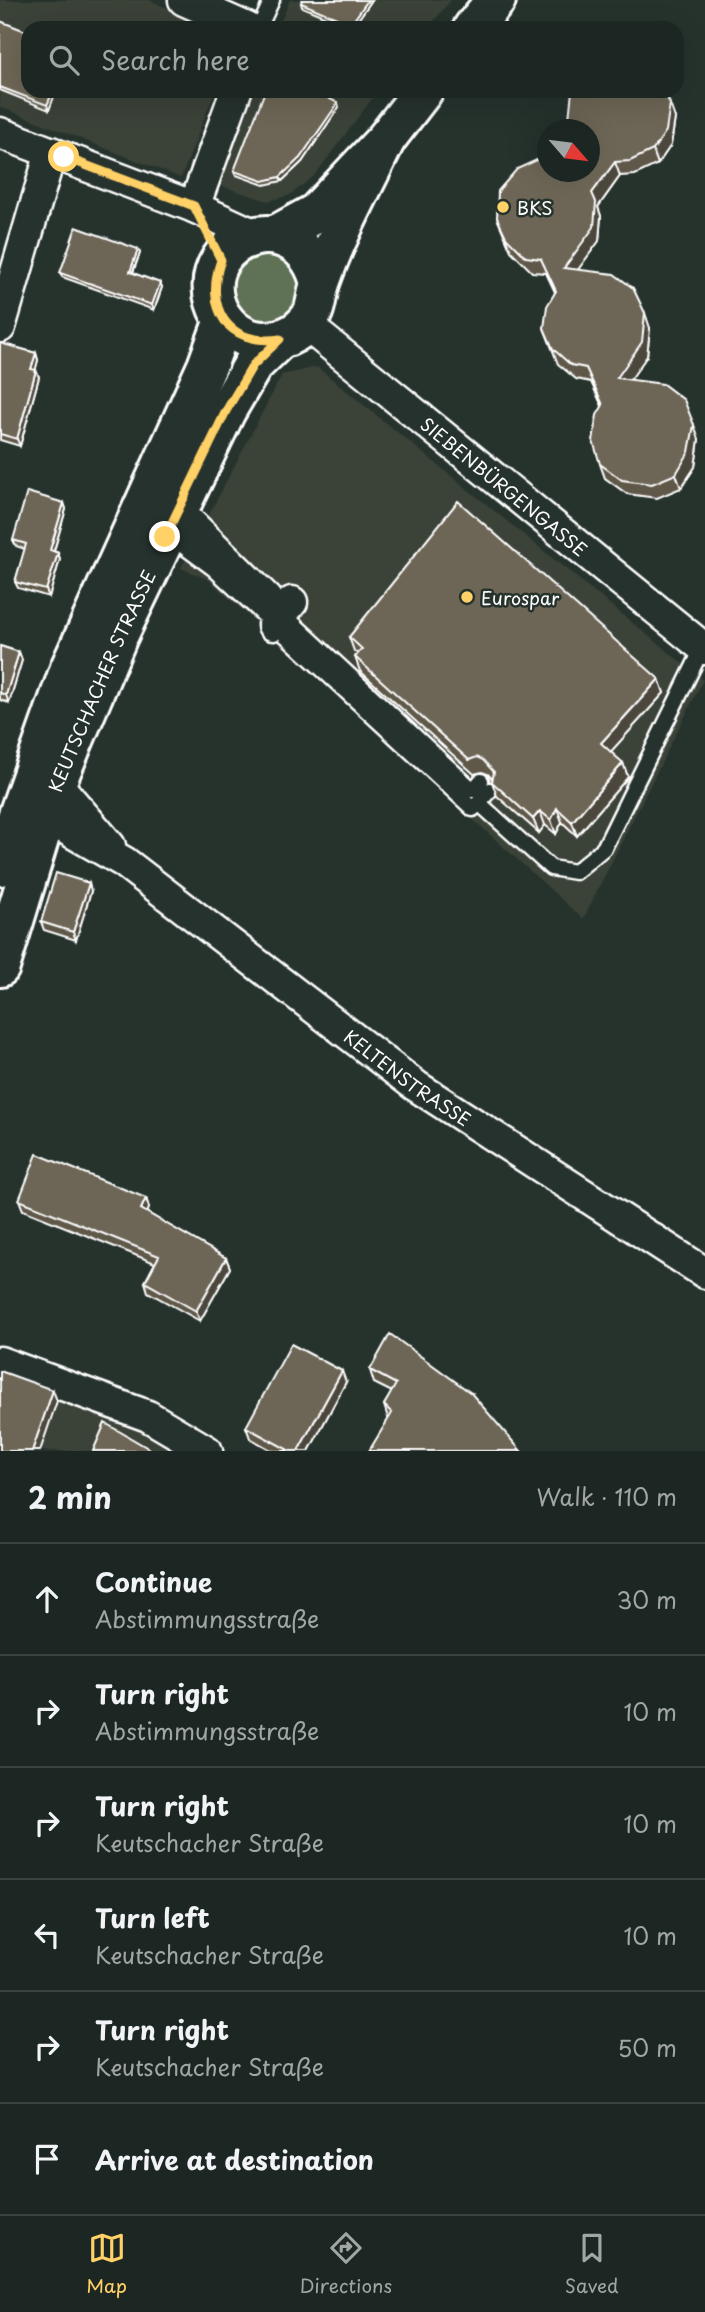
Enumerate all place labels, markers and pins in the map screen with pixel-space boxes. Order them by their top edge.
place label: BKS [517,194,553,221]
marker: BKS [495,199,511,215]
place label: Eurospar [481,584,560,611]
marker: Eurospar [459,589,475,605]

